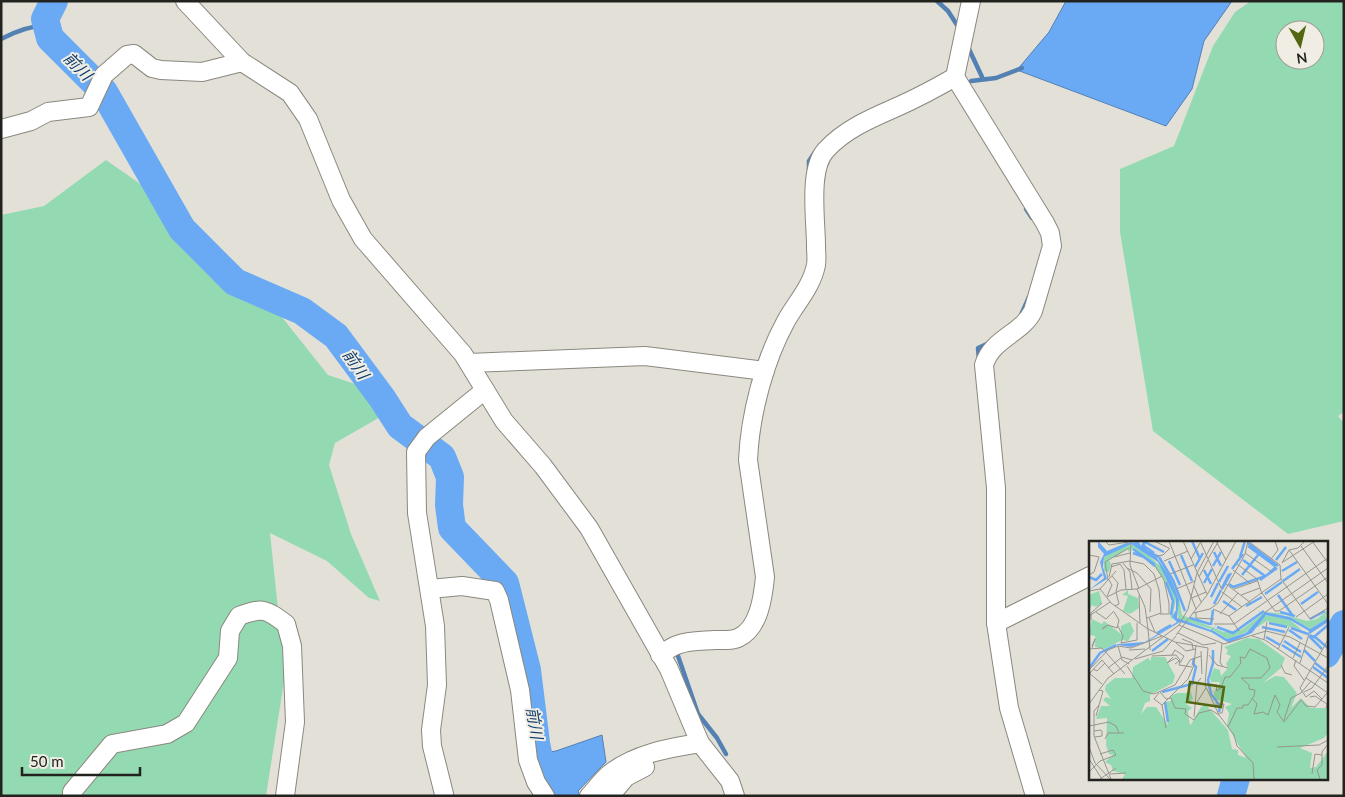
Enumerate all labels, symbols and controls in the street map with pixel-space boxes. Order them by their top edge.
north arrow [1275,20,1325,70]
water label: 前川 [60,48,98,85]
text: N [1295,49,1308,68]
water label: 前川 [339,345,375,384]
inset map [1089,541,1328,780]
water label: 前川 [524,706,548,742]
scale bar [22,744,140,776]
text: 50 m [30,752,64,770]

